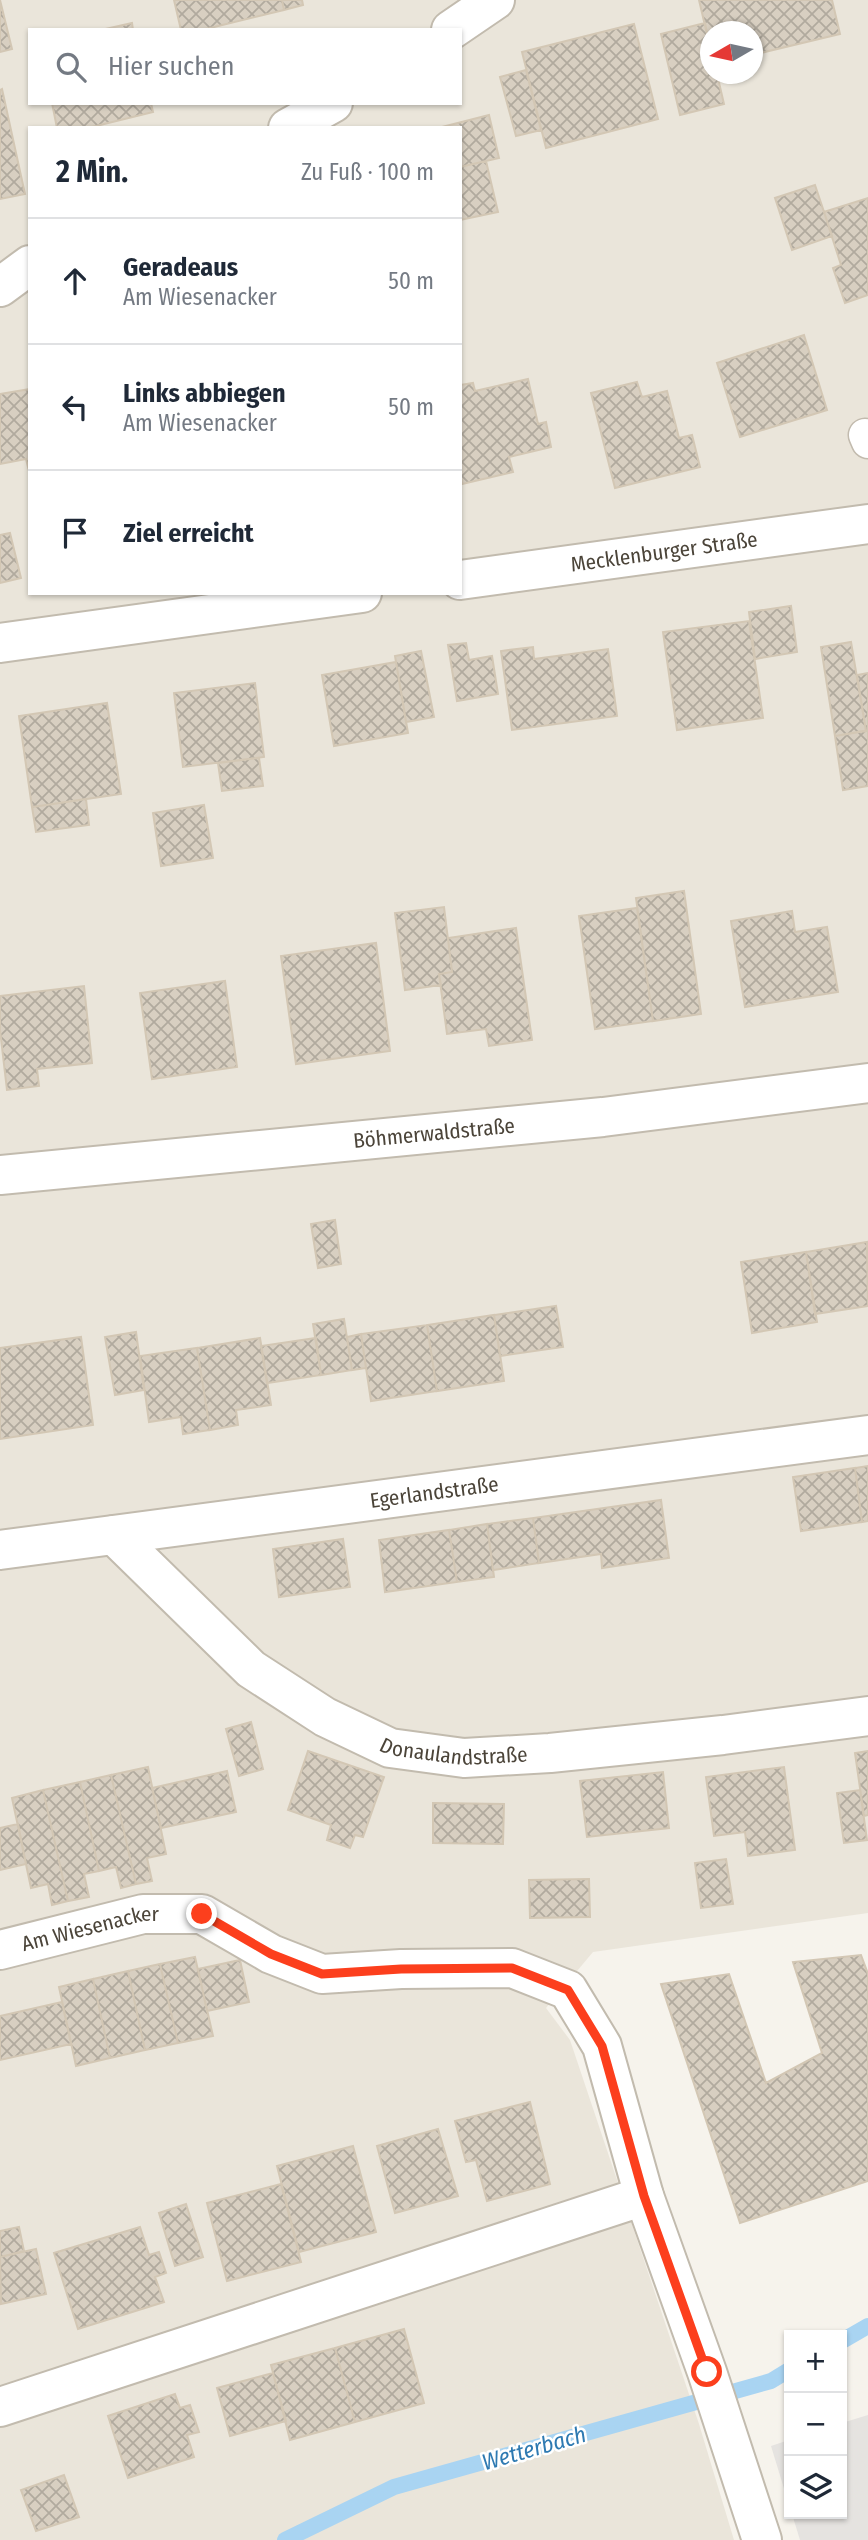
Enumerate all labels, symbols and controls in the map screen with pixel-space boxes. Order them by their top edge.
north arrow [700,21,763,84]
search box [28,28,462,105]
icon: search [52,48,90,86]
text: Hier suchen [108,51,234,82]
text: 2 Min. [56,154,128,190]
text: Zu Fuß · 100 m [301,158,434,186]
text: Geradeaus [123,252,238,283]
icon: ahead [56,262,94,300]
text: 50 m [388,267,434,295]
text: Am Wiesenacker [123,283,277,311]
text: Links abbiegen [123,378,286,409]
icon: left [56,388,94,426]
text: 50 m [388,393,434,421]
text: Am Wiesenacker [123,409,277,437]
icon: arrive [56,514,94,552]
text: Ziel erreicht [123,518,254,549]
street label: Mecklenburger Straße [569,526,759,578]
street label: Böhmerwaldstraße [352,1113,516,1154]
street label: Egerlandstraße [368,1471,500,1514]
street label: Donaulandstraße [375,1732,528,1771]
route end [186,1898,217,1929]
street label: Am Wiesenacker [19,1901,159,1957]
map controls [784,2330,847,2519]
button: + [784,2330,847,2393]
route start [691,2356,722,2387]
button: − [784,2393,847,2456]
water label: Wetterbach [479,2420,589,2476]
button: layers [784,2456,847,2519]

